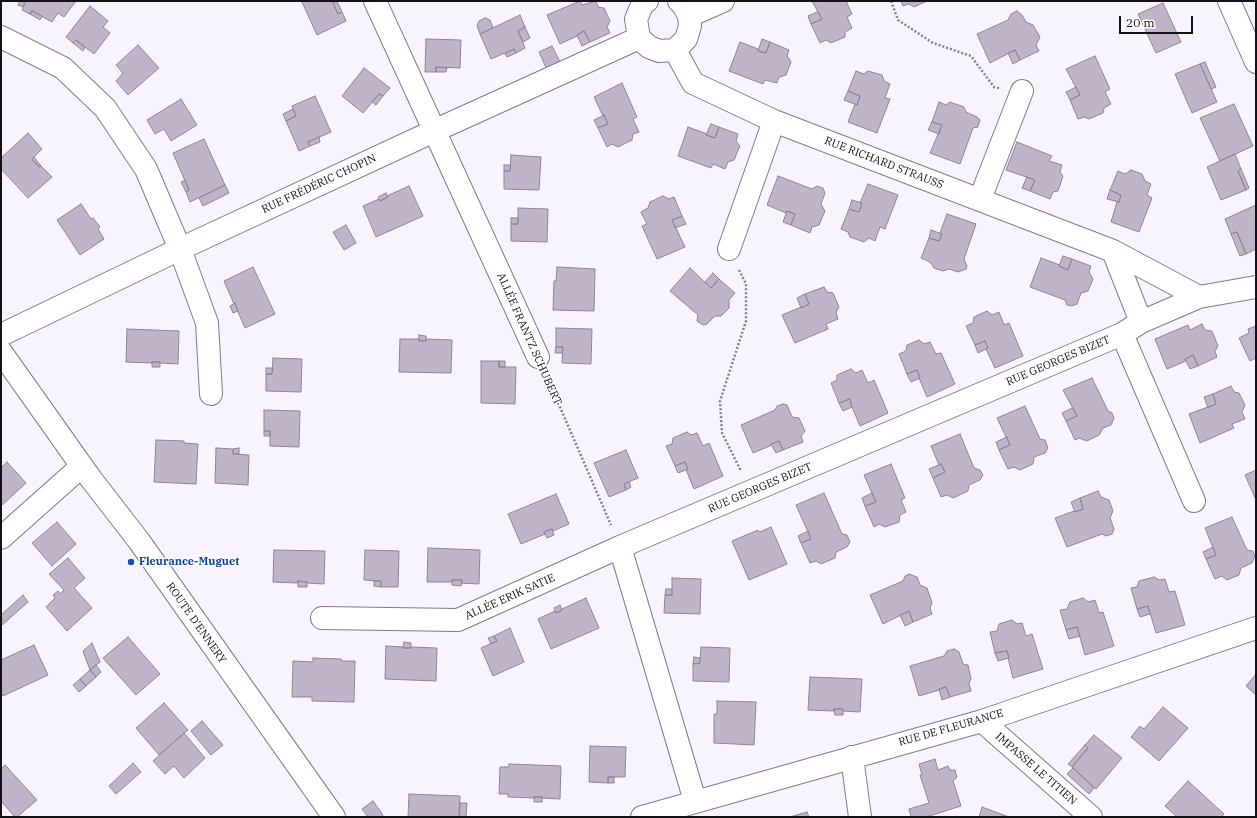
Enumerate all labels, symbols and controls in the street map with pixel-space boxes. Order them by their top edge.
scale bar [1121,8,1195,34]
text: 20 m [1126,15,1155,30]
street label: RUE RICHARD STRAUSS [823,134,945,192]
street label: RUE FRÉDÉRIC CHOPIN [260,152,378,216]
street label: ALLÉE FRANTZ SCHUBERT [494,271,564,407]
street label: RUE GEORGES BIZET [1004,333,1112,389]
street label: RUE GEORGES BIZET [706,460,814,516]
place label: Fleurance-Muguet [139,555,239,569]
marker: Fleurance-Muguet [126,557,136,567]
street label: ALLÉE ERIK SATIE [463,571,557,623]
street label: ROUTE D'ENNERY [163,580,229,666]
street label: RUE DE FLEURANCE [897,707,1005,749]
street label: IMPASSE LE TITIEN [993,730,1079,808]

